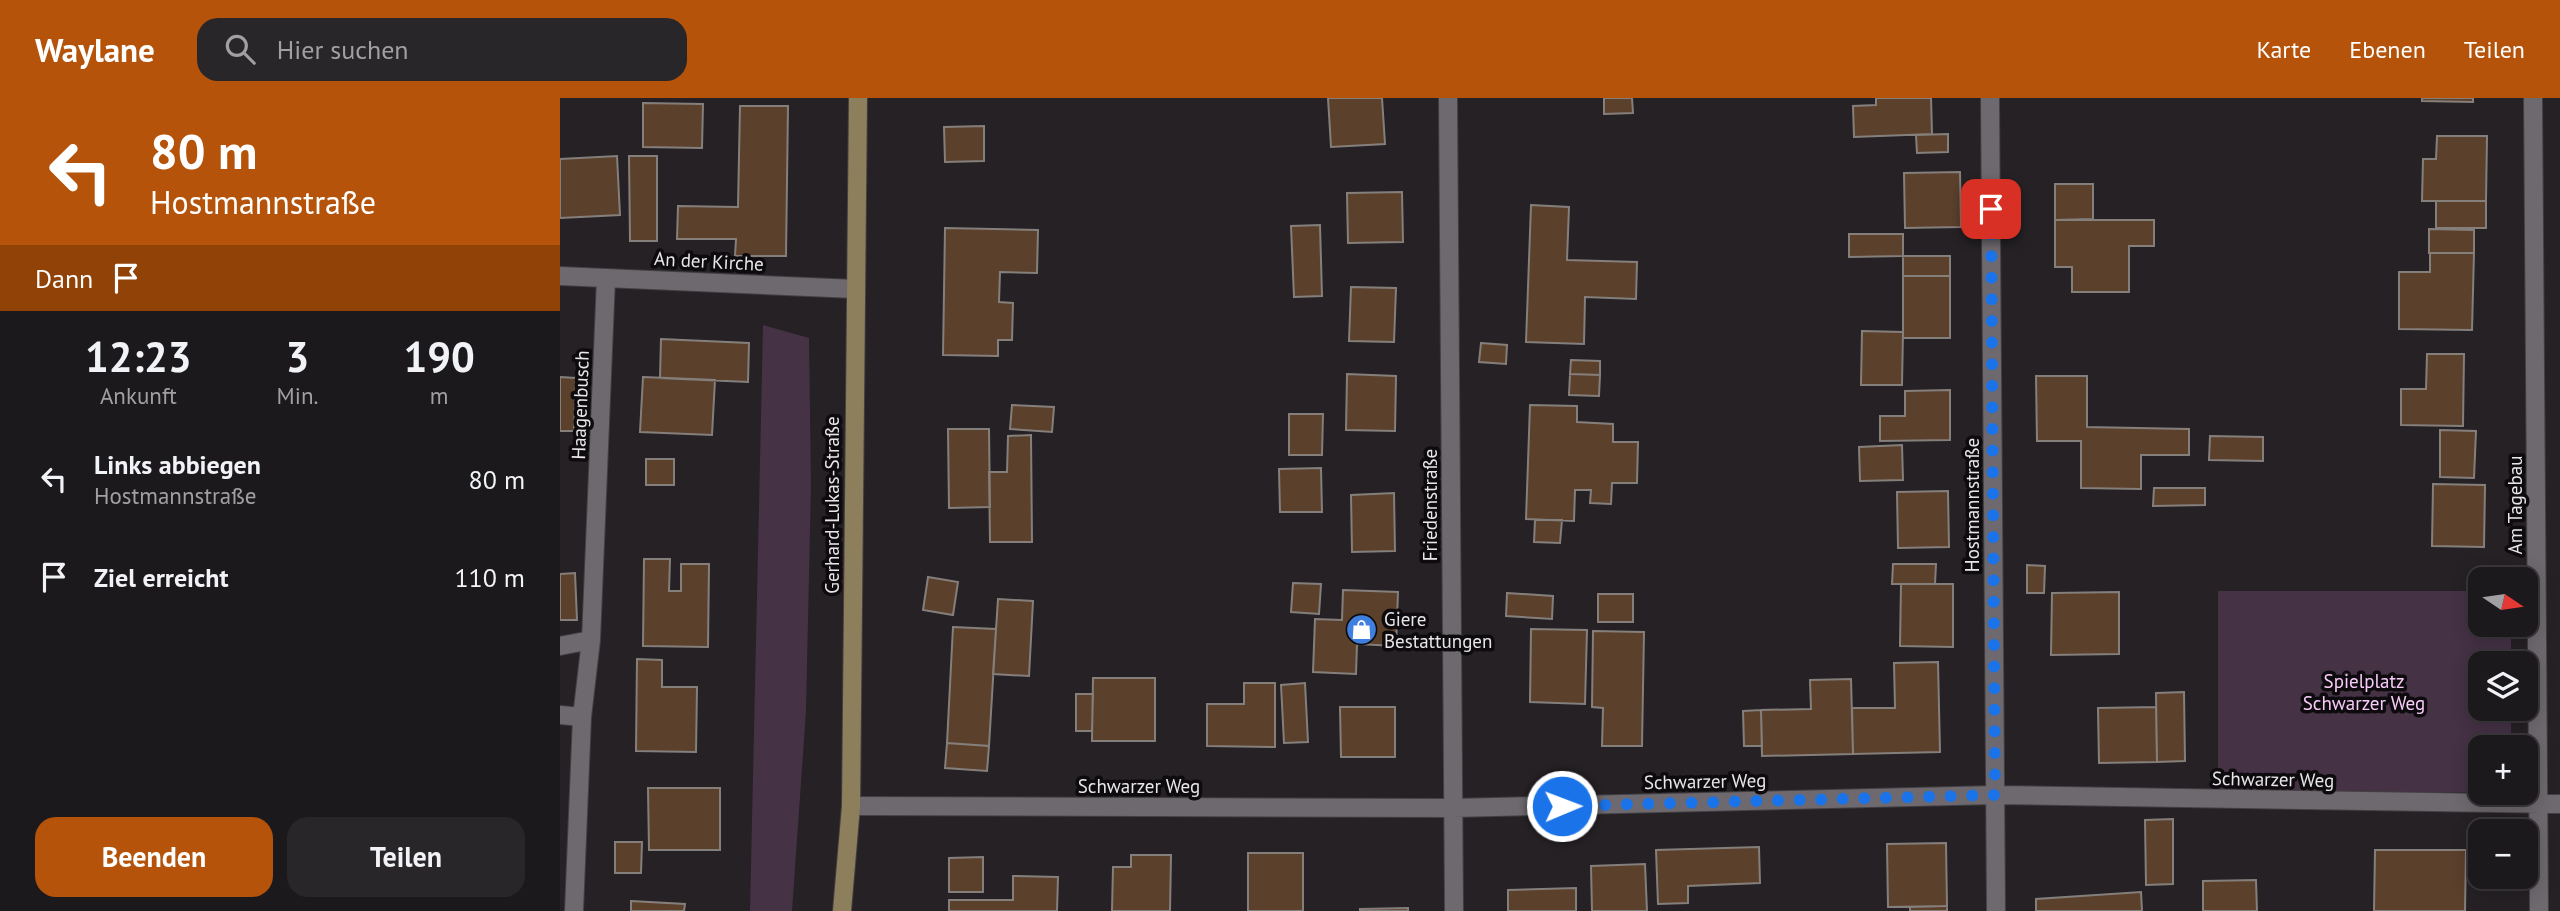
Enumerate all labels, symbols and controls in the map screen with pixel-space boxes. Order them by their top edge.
search box [197,18,687,81]
text: Waylane [35,28,155,71]
icon: search [221,30,259,68]
text: Hier suchen [277,33,409,66]
text: Karte [2257,34,2311,65]
text: Ebenen [2349,34,2426,65]
text: Teilen [2464,34,2525,65]
text: 80 m [150,119,257,183]
icon: left [35,126,126,217]
pin [1961,179,2021,239]
text: Hostmannstraße [150,181,376,223]
icon: arrive [1972,190,2010,228]
street label: An der Kirche [654,246,764,276]
icon: arrive [107,259,145,297]
text: Dann [35,262,93,295]
text: 12:23 [85,329,192,384]
text: 3 [286,329,309,384]
text: 190 [403,329,475,384]
street label: Haagenbusch [566,350,594,460]
text: Ankunft [100,381,177,410]
text: Min. [277,381,318,410]
text: m [430,381,449,410]
street label: Gerhard-Lukas-Straße [820,416,844,594]
street label: Hostmannstraße [1960,438,1984,572]
text: Links abbiegen [94,448,261,481]
street label: Friedenstraße [1418,449,1442,561]
street label: Am Tagebau [2503,456,2527,554]
icon: left [35,460,73,498]
text: 80 m [469,463,525,496]
text: Hostmannstraße [94,481,257,510]
icon: arrive [35,558,73,596]
text: Ziel erreicht [94,561,229,594]
text: 110 m [454,561,525,594]
north arrow [2468,567,2538,637]
map controls [2468,567,2538,889]
place label: Giere Bestattungen [1384,607,1492,653]
shop icon: Giere Bestattungen [1344,613,1378,647]
button: layers [2468,651,2538,721]
park label: Spielplatz Schwarzer Weg [2303,669,2425,715]
button: + [2468,735,2538,805]
street label: Schwarzer Weg [2212,766,2334,792]
street label: Schwarzer Weg [1644,768,1766,794]
position arrow [1525,769,1599,843]
street label: Schwarzer Weg [1078,774,1200,798]
button: Beenden [35,817,273,897]
button: Teilen [287,817,525,897]
button: − [2468,819,2538,889]

